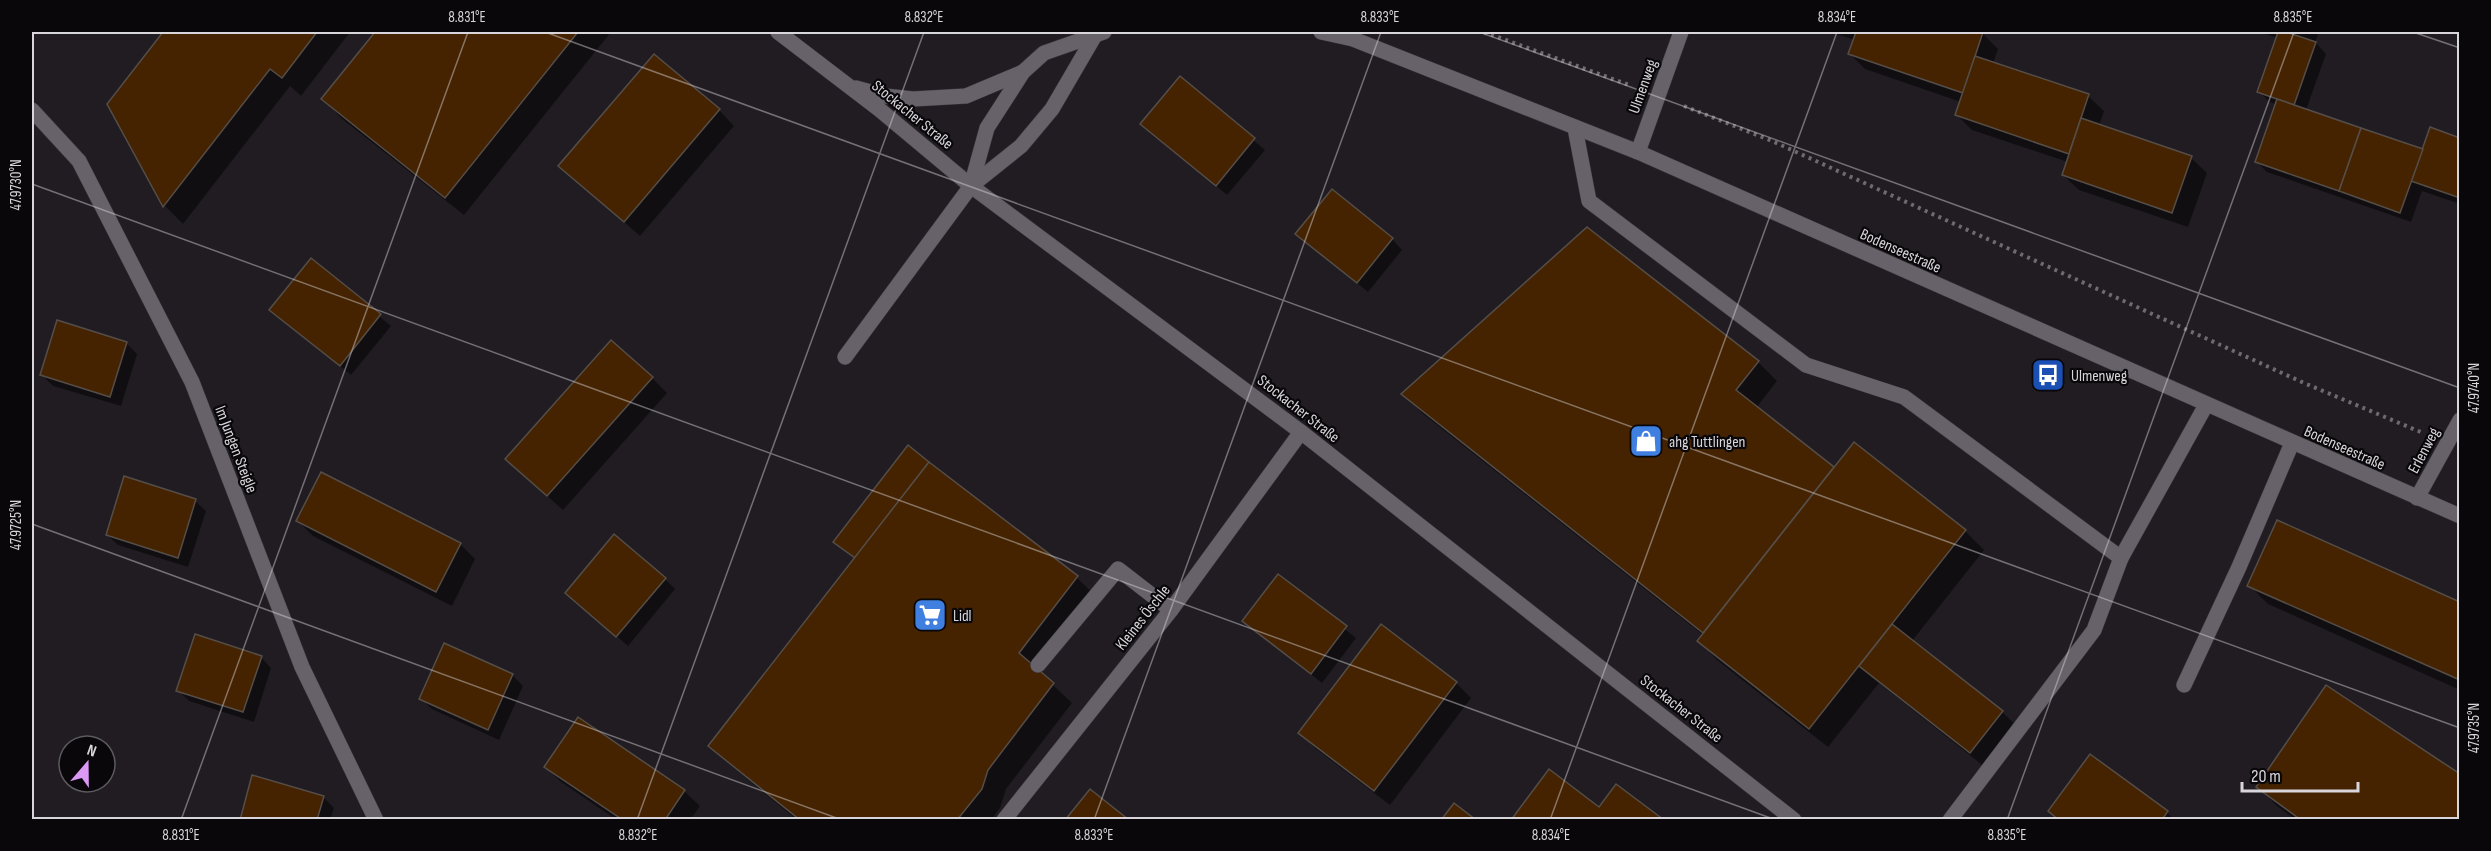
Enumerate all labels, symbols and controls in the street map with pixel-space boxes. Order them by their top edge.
text: 8.831°E [448,8,486,27]
text: 8.832°E [905,8,943,27]
text: 8.833°E [1360,8,1400,27]
text: 8.834°E [1818,8,1856,27]
text: 8.835°E [2274,8,2312,27]
street label: Ulmenweg [1625,57,1662,116]
street label: Stockacher Straße [868,77,957,154]
text: 47.9730°N [7,159,26,211]
street label: Bodenseestraße [1857,225,1944,278]
bus stop icon: Ulmenweg [2030,357,2066,393]
text: 47.9740°N [2465,363,2484,413]
place label: Ulmenweg [2071,367,2127,386]
street label: Stockacher Straße [1253,371,1343,447]
street label: Im Jungen Steigle [210,403,261,496]
street label: Bodenseestraße [2301,422,2388,475]
shop icon: ahg Tuttlingen [1628,423,1664,459]
street label: Erlenweg [2404,425,2444,477]
place label: ahg Tuttlingen [1669,433,1745,452]
text: 47.9725°N [7,500,26,550]
street label: Kleines Öschle [1112,582,1175,654]
supermarket icon: Lidl [912,597,948,633]
place label: Lidl [953,607,972,626]
street label: Stockacher Straße [1636,671,1726,747]
text: 47.9735°N [2465,703,2484,753]
north arrow [57,734,117,794]
text: N [84,741,99,762]
scale bar [2242,755,2358,793]
text: 20 m [2251,766,2281,787]
text: 8.831°E [162,826,200,845]
text: 8.832°E [619,826,657,845]
text: 8.833°E [1074,826,1114,845]
text: 8.834°E [1532,826,1570,845]
text: 8.835°E [1988,826,2026,845]

